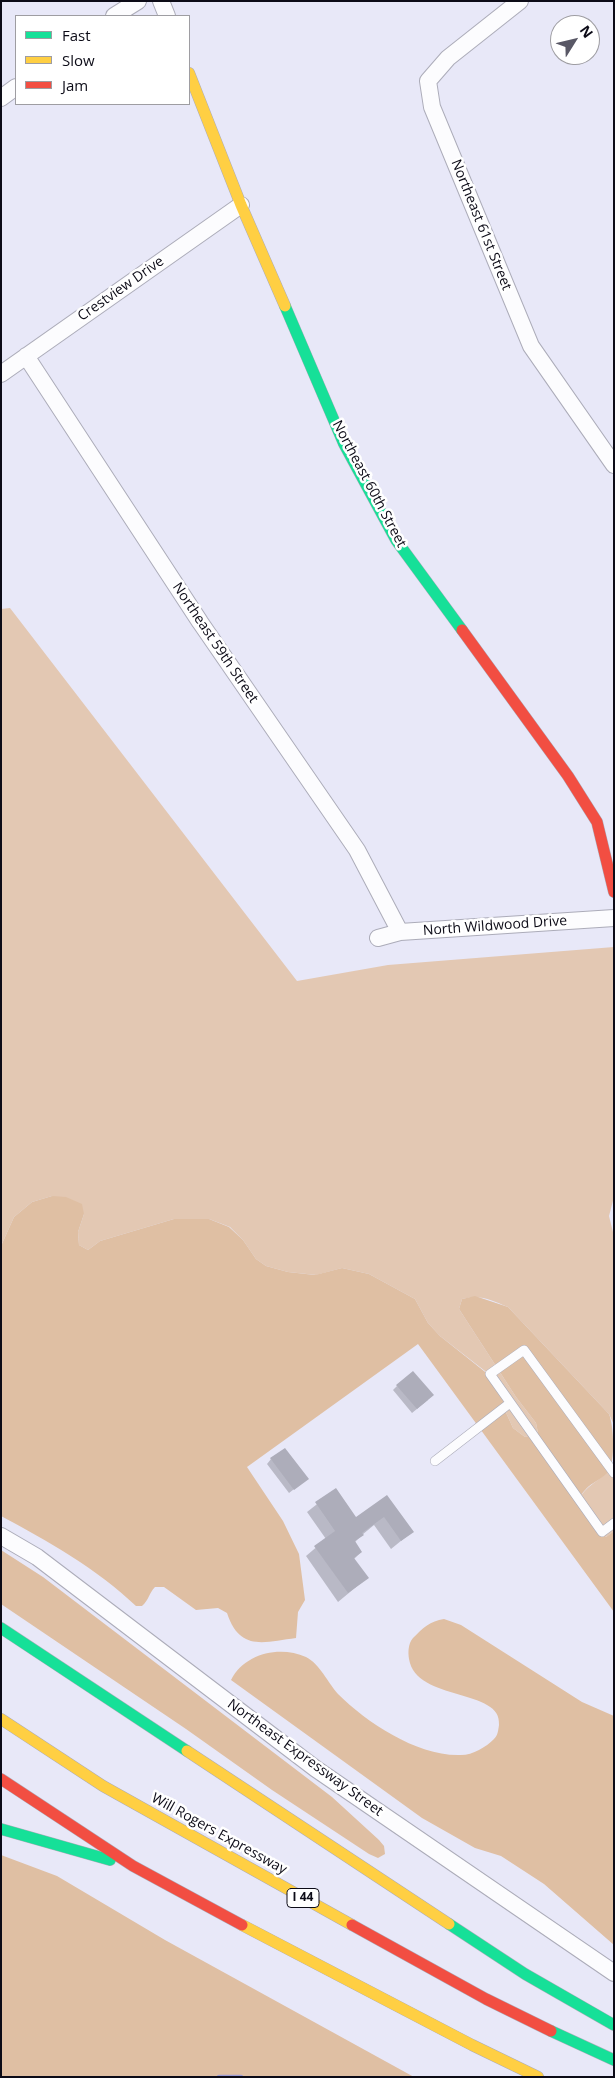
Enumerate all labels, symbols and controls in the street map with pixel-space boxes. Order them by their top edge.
legend [15,15,190,105]
north arrow [550,15,600,65]
text: N [576,21,598,42]
text: Fast [62,25,91,45]
text: Slow [62,50,95,70]
text: Jam [62,75,88,95]
street label: Northeast 61st Street [447,157,515,293]
street label: Crestview Drive [75,253,167,325]
street label: Northeast 60th Street [328,418,410,550]
street label: Northeast 59th Street [168,580,262,706]
street label: North Wildwood Drive [422,913,568,939]
street label: Northeast Expressway Street [224,1696,386,1820]
street label: Will Rogers Expressway [148,1790,290,1878]
road number: I 44 [287,1889,319,1908]

